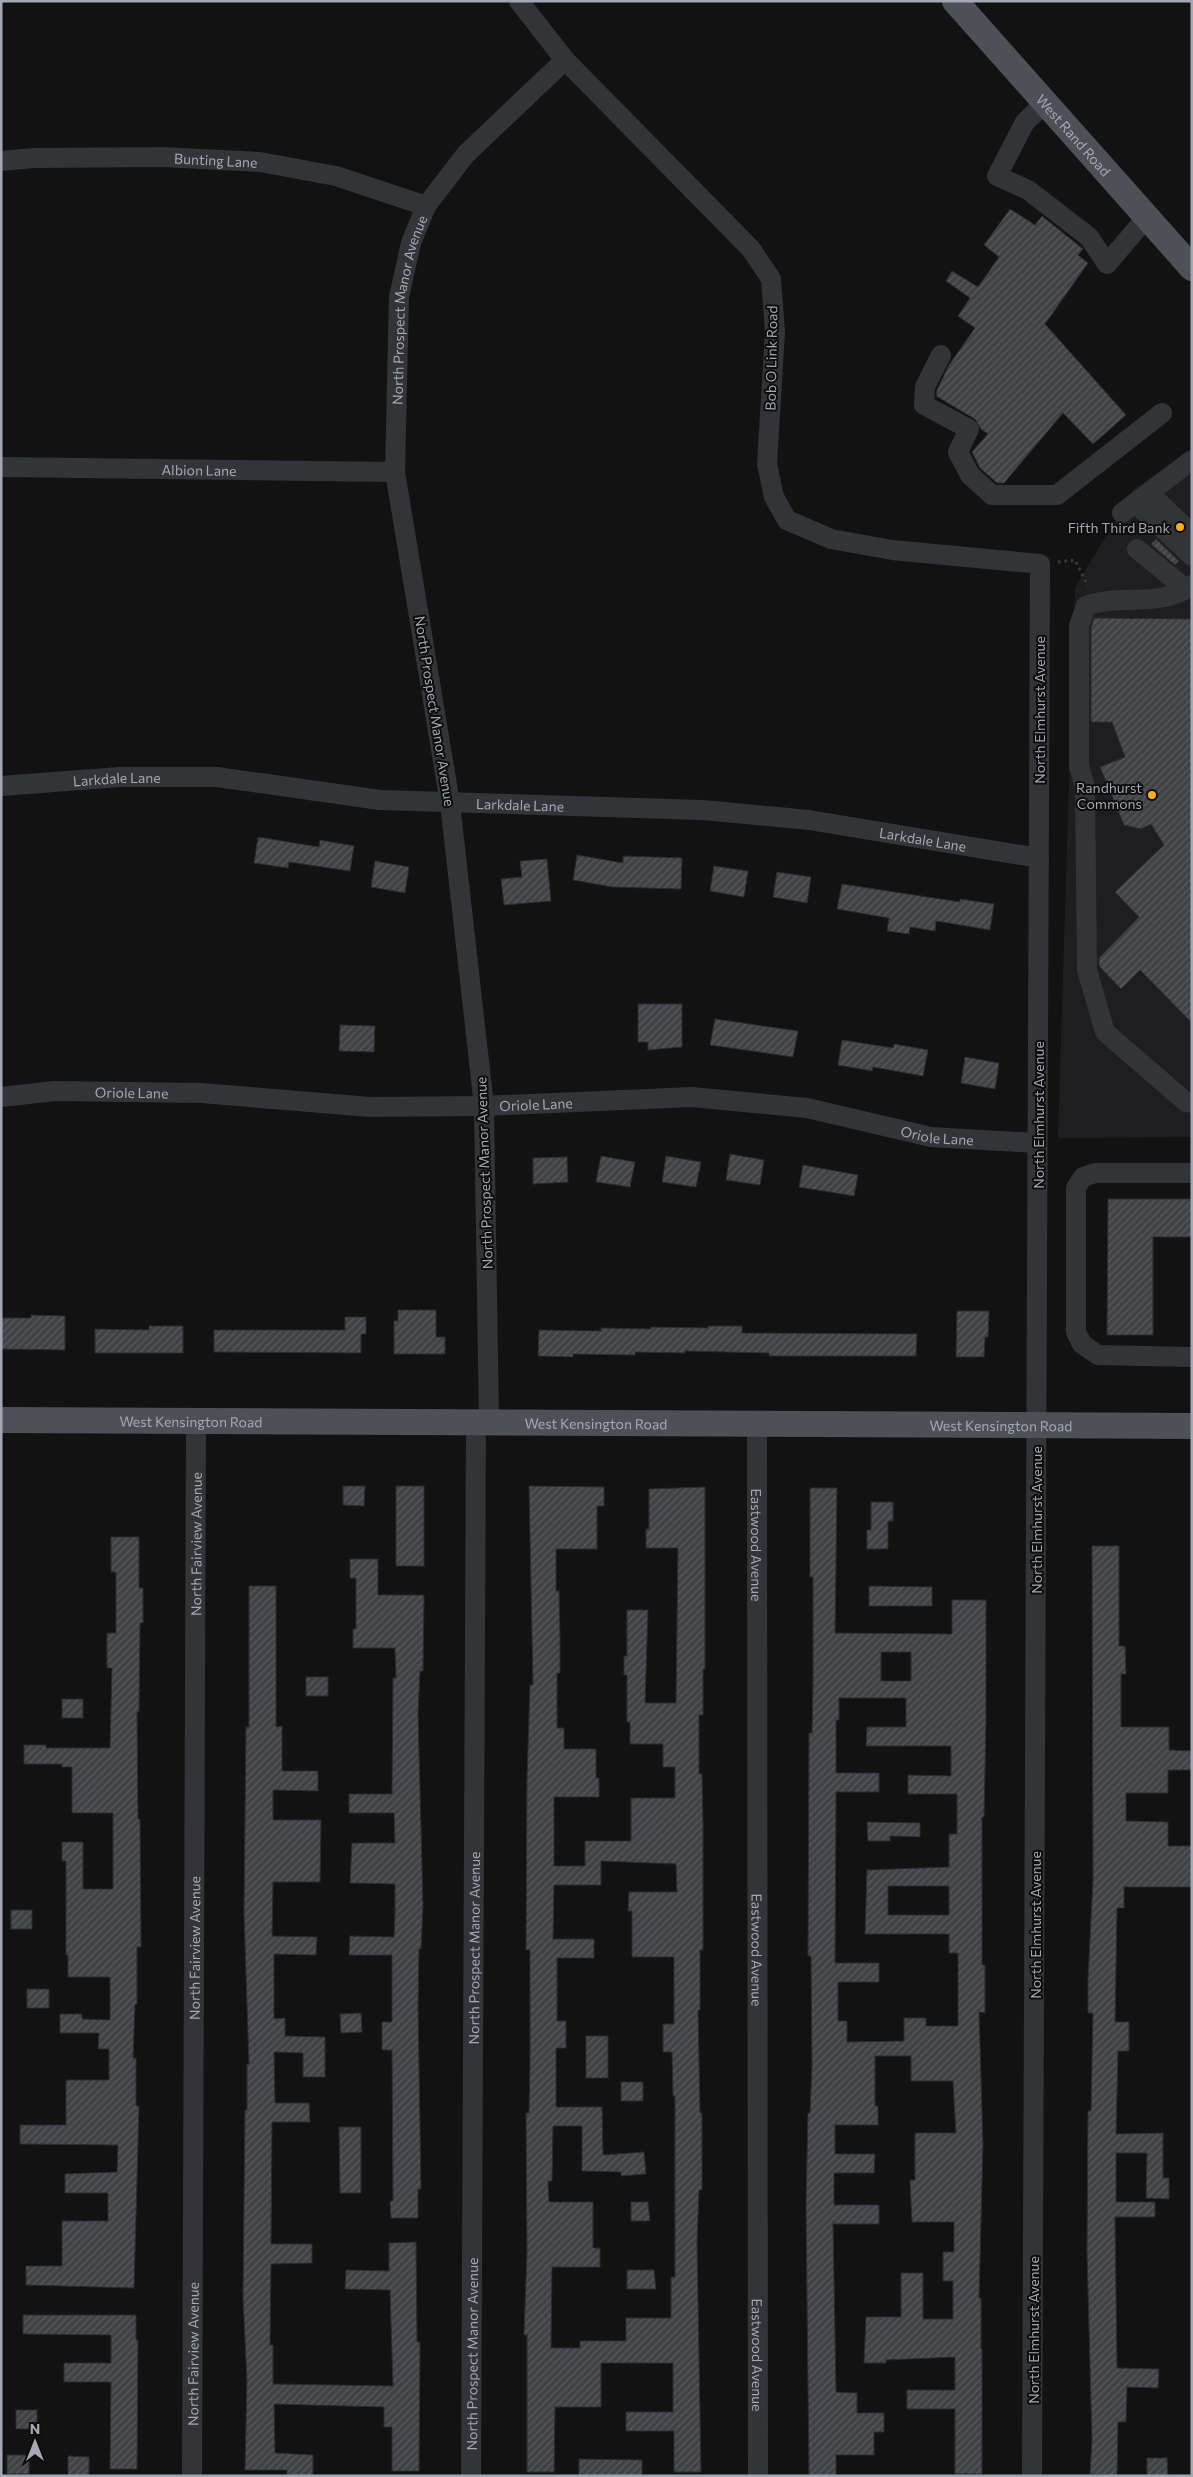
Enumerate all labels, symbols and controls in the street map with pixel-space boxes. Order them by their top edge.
street label: West Rand Road [1033,90,1115,179]
street label: Bunting Lane [174,149,258,170]
street label: North Prospect Manor Avenue [388,212,430,405]
street label: Bob O Link Road [762,305,780,411]
street label: Albion Lane [161,461,237,478]
place label: Fifth Third Bank [1068,519,1170,536]
marker: Fifth Third Bank [1174,521,1186,533]
street label: North Prospect Manor Avenue [412,615,458,807]
street label: North Elmhurst Avenue [1031,636,1048,784]
street label: Larkdale Lane [72,769,161,789]
place label: Randhurst Commons [1076,779,1142,812]
marker: Randhurst Commons [1146,789,1158,801]
street label: Larkdale Lane [476,794,564,814]
street label: Larkdale Lane [878,823,968,854]
street label: North Elmhurst Avenue [1030,1041,1047,1189]
street label: North Prospect Manor Avenue [472,1076,496,1270]
street label: Oriole Lane [95,1083,168,1101]
street label: Oriole Lane [499,1094,573,1114]
street label: Oriole Lane [899,1122,974,1148]
street label: West Kensington Road [120,1412,262,1430]
street label: West Kensington Road [525,1414,667,1432]
street label: West Kensington Road [930,1416,1072,1434]
street label: North Elmhurst Avenue [1028,1446,1045,1594]
street label: North Fairview Avenue [187,1472,204,1616]
street label: Eastwood Avenue [749,1489,766,1601]
street label: North Elmhurst Avenue [1027,1851,1044,1999]
street label: North Prospect Manor Avenue [465,1852,482,2044]
street label: North Fairview Avenue [185,1876,203,2020]
street label: Eastwood Avenue [749,1894,766,2006]
street label: North Elmhurst Avenue [1025,2256,1042,2404]
street label: North Prospect Manor Avenue [463,2258,481,2450]
street label: North Fairview Avenue [184,2282,201,2426]
street label: Eastwood Avenue [749,2299,766,2411]
north arrow [10,2417,60,2467]
text: N [30,2420,40,2437]

